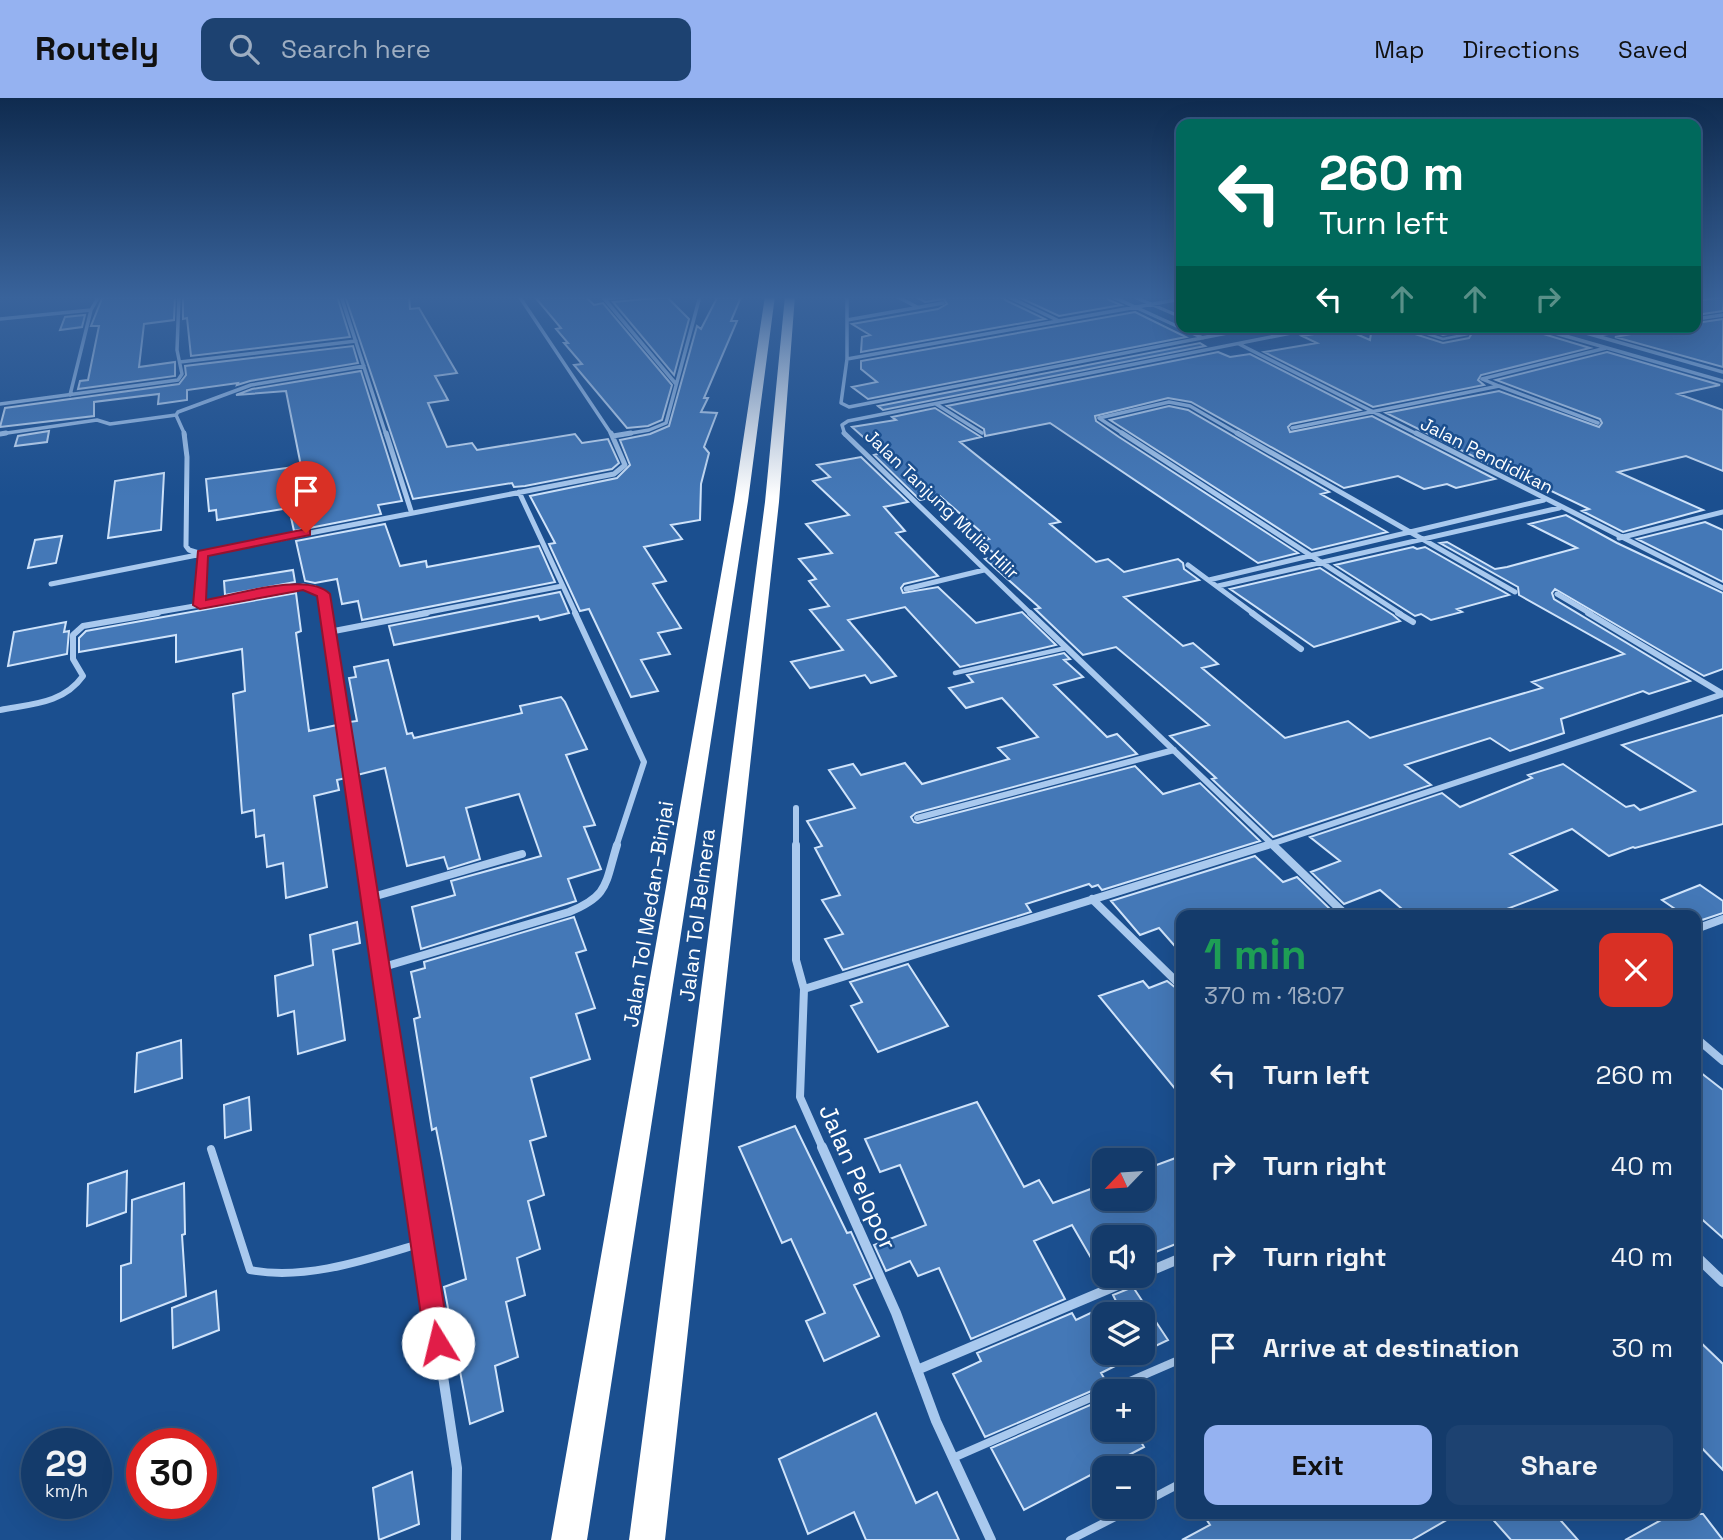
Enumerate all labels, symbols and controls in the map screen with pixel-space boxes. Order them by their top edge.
search box [201,18,691,81]
text: Routely [35,28,159,70]
icon: search [225,30,263,68]
text: Search here [281,32,431,66]
text: Map [1374,34,1424,65]
text: Directions [1462,34,1580,65]
text: Saved [1618,34,1688,65]
text: 260 m [1319,142,1464,204]
icon: left [1204,147,1295,238]
text: Turn left [1319,203,1449,243]
icon: left [1310,280,1348,318]
icon: ahead [1383,280,1421,318]
icon: ahead [1456,280,1494,318]
icon: right [1529,280,1567,318]
street label: Jalan Pendidikan [1417,412,1557,498]
street label: Jalan Tanjung Mulia Hilir [860,424,1024,584]
pin [276,461,336,533]
icon: arrive [287,472,325,510]
street label: Jalan Tol Medan–Binjai [617,799,679,1029]
street label: Jalan Tol Belmera [673,827,721,1003]
text: 1 min [1204,928,1307,981]
button: close [1599,933,1673,1007]
text: 370 m · 18:07 [1204,981,1344,1011]
icon: left [1204,1056,1242,1094]
text: Turn left [1263,1058,1370,1092]
text: 260 m [1596,1058,1673,1092]
street label: Jalan Pelopor [812,1099,904,1255]
icon: right [1204,1147,1242,1185]
north arrow [1092,1148,1155,1211]
map controls [1092,1148,1155,1519]
text: Turn right [1263,1149,1387,1183]
text: 40 m [1611,1149,1673,1183]
button: sound [1092,1225,1155,1288]
icon: right [1204,1238,1242,1276]
text: Turn right [1263,1240,1387,1274]
text: 40 m [1611,1240,1673,1274]
button: layers [1092,1302,1155,1365]
position arrow [401,1306,475,1380]
icon: arrive [1204,1329,1242,1367]
text: Arrive at destination [1263,1331,1520,1365]
text: 30 m [1612,1331,1673,1365]
button: + [1092,1379,1155,1442]
button: Exit [1204,1425,1432,1505]
button: Share [1446,1425,1673,1505]
speed limit sign: 30 [126,1428,217,1519]
text: 29 [45,1442,88,1486]
button: − [1092,1456,1155,1519]
text: km/h [45,1479,88,1502]

